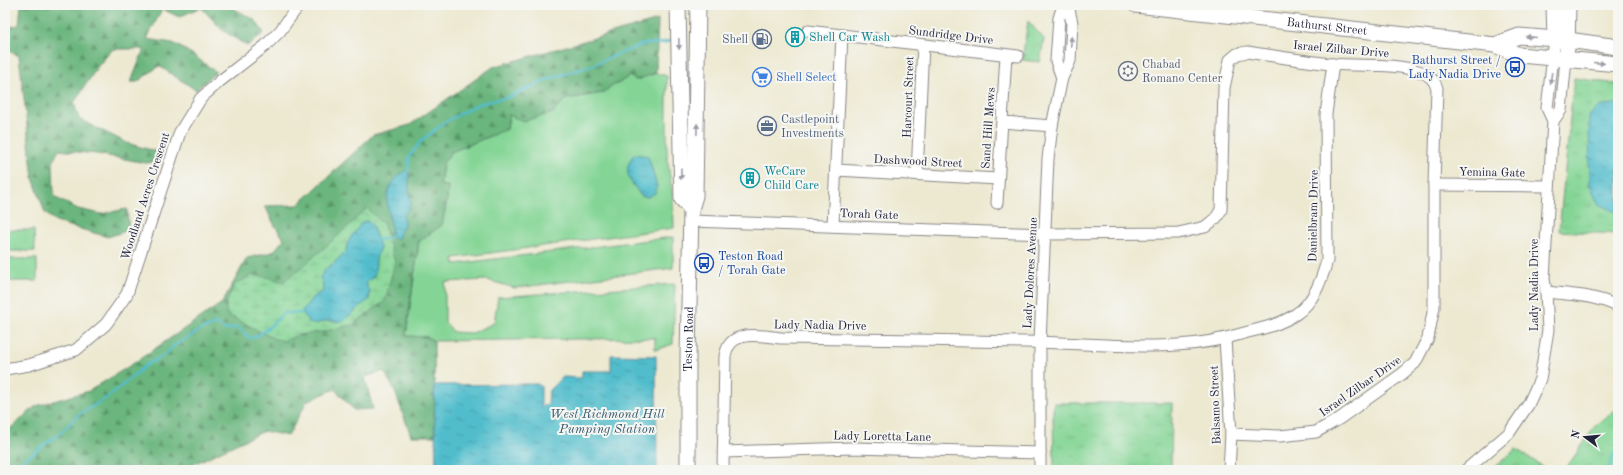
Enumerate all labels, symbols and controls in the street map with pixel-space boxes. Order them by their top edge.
street label: Bathurst Street [1286,17,1368,38]
street label: Sundridge Drive [908,25,994,47]
building icon: Shell Car Wash [784,26,806,48]
fuel station icon: Shell [751,28,773,50]
place label: Shell Car Wash [809,32,891,44]
place label: Shell [722,34,748,46]
one-way arrow [1525,34,1537,40]
one-way arrow [1068,36,1075,48]
one-way arrow [676,38,682,51]
street label: Israel Zilbar Drive [1292,40,1390,60]
place label: Bathurst Street / Lady Nadia Drive [1408,55,1501,81]
street label: Harcourt Street [902,56,916,138]
bus stop icon: Bathurst Street / Lady Nadia Drive [1504,56,1526,78]
place label: Chabad Romano Center [1142,59,1223,85]
one-way arrow [1593,59,1605,66]
synagogue icon: Chabad Romano Center [1117,60,1139,82]
supermarket icon: Shell Select [751,66,773,88]
one-way arrow [1548,71,1554,84]
place label: Shell Select [776,72,836,84]
street label: Sand Hill Mews [980,87,998,169]
place label: Castlepoint Investments [781,114,844,140]
office icon: Castlepoint Investments [756,115,778,137]
one-way arrow [694,122,700,135]
street label: Woodland Acres Crescent [120,131,172,262]
street label: Dashwood Street [873,154,963,170]
place label: WeCare Child Care [764,166,820,192]
street label: Yemina Gate [1459,166,1526,180]
building icon: WeCare Child Care [739,167,761,189]
one-way arrow [678,168,685,180]
street label: Danielbram Drive [1307,169,1321,262]
street label: Torah Gate [839,208,899,222]
street label: Lady Dolores Avenue [1022,217,1040,329]
street label: Lady Nadia Drive [1529,238,1541,331]
place label: Teston Road / Torah Gate [718,251,786,277]
bus stop icon: Teston Road / Torah Gate [693,252,715,274]
street label: Teston Road [683,306,696,372]
street label: Lady Nadia Drive [774,319,867,333]
street label: Israel Zilbar Drive [1318,354,1404,419]
street label: Balsamo Street [1209,365,1223,445]
water label: West Richmond Hill Pumping Station [549,408,665,436]
north arrow [1565,417,1605,457]
text: N [1570,429,1583,440]
street label: Lady Loretta Lane [833,430,932,444]

